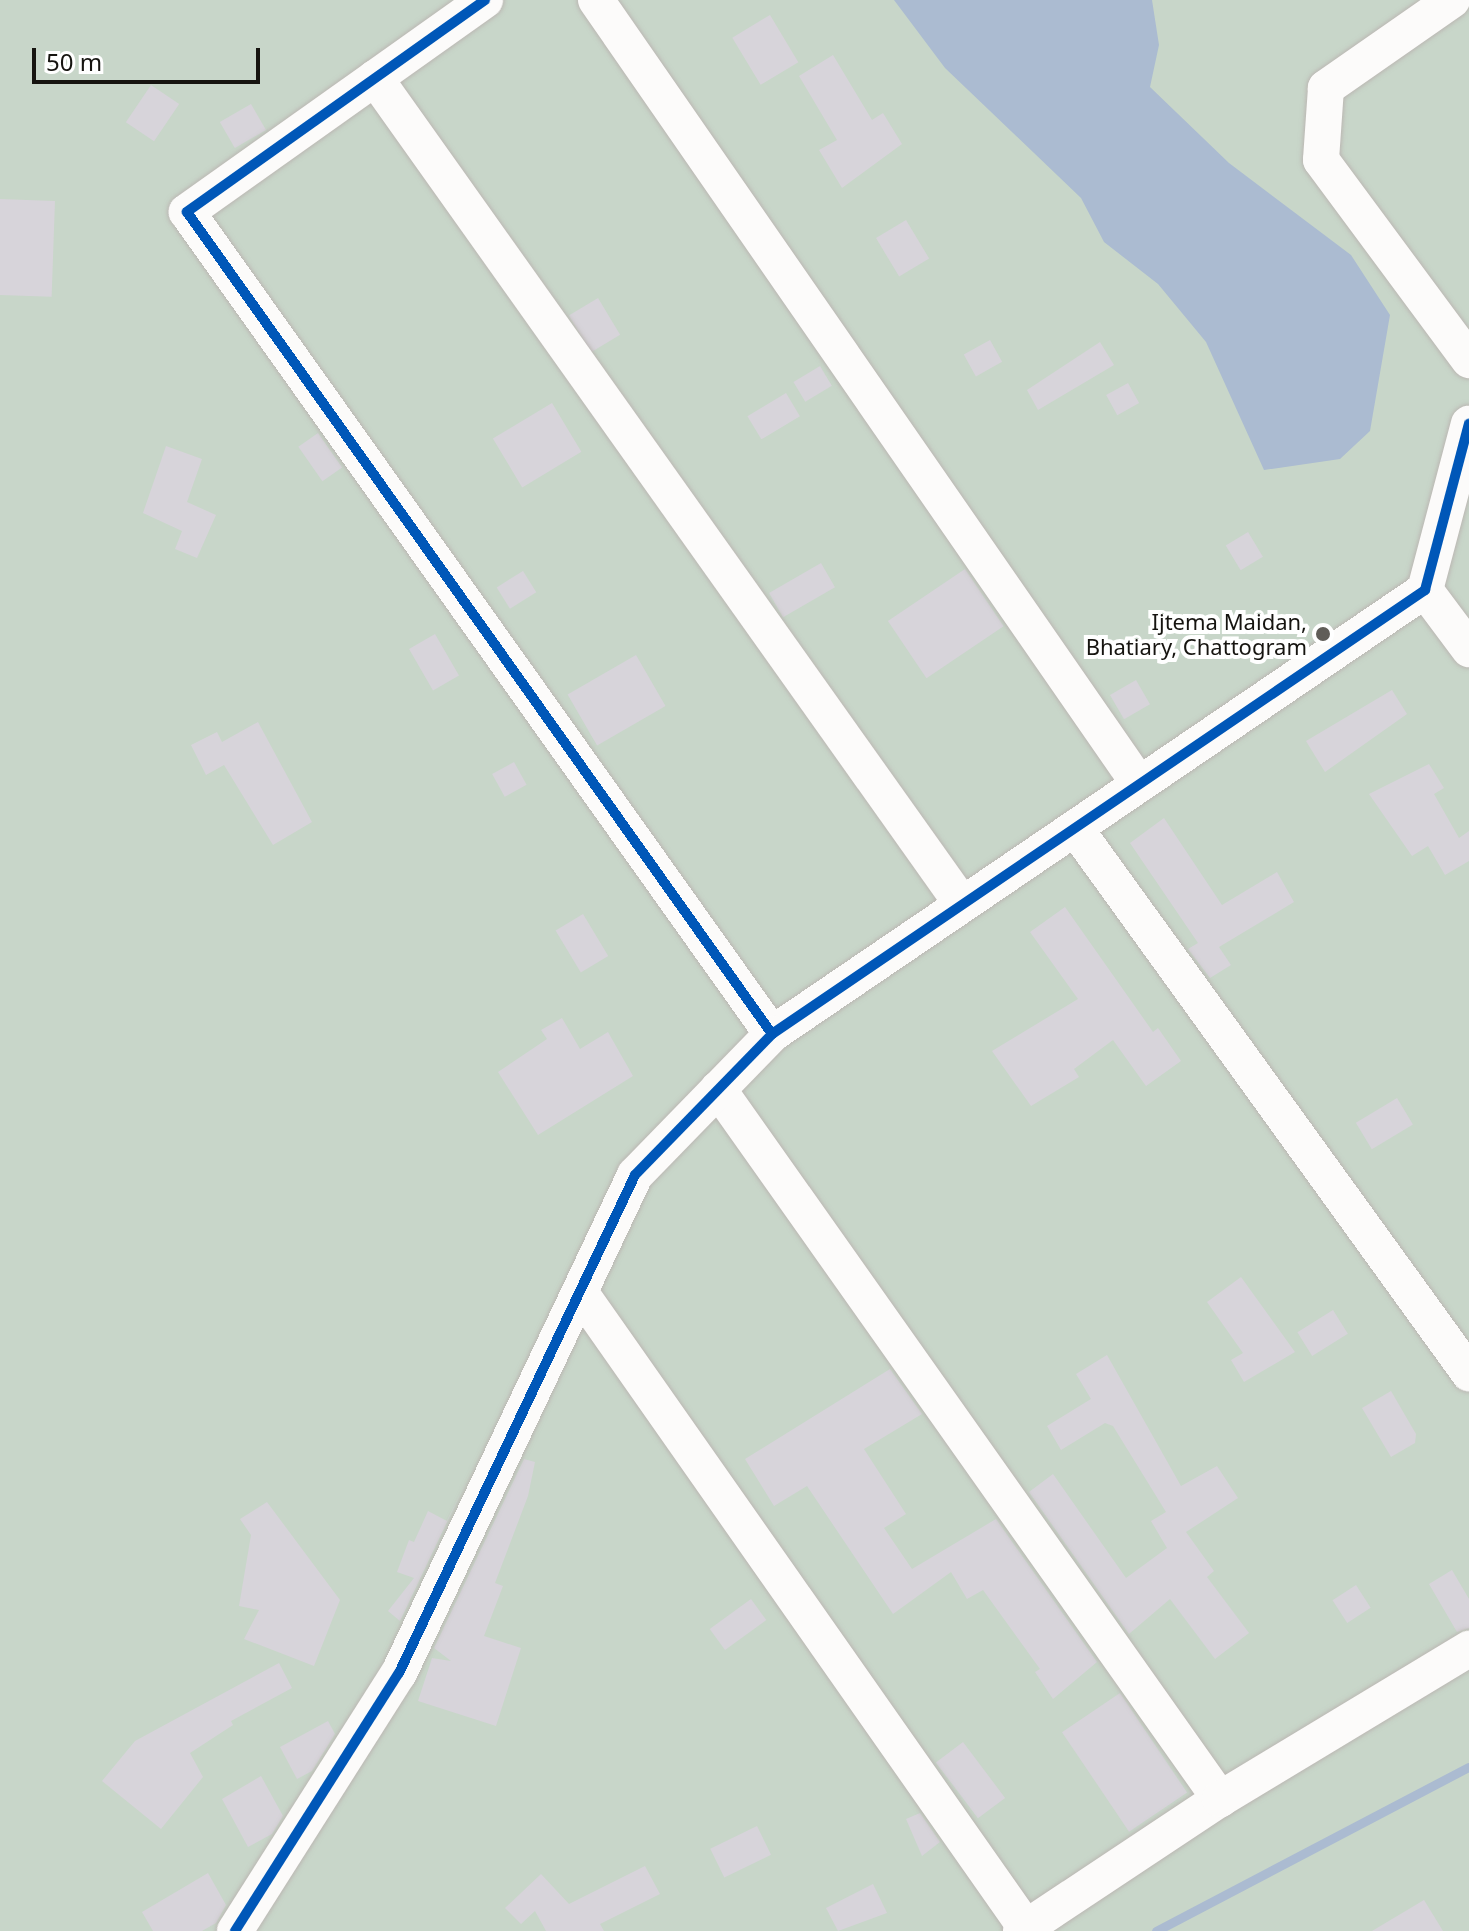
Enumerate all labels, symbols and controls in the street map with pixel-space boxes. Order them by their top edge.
scale bar [36,32,264,82]
text: 50 m [46,45,102,78]
place label: Ijtema Maidan, Bhatiary, Chattogram [1086,608,1307,660]
marker: Ijtema Maidan, Bhatiary, Chattogram [1314,625,1332,643]

